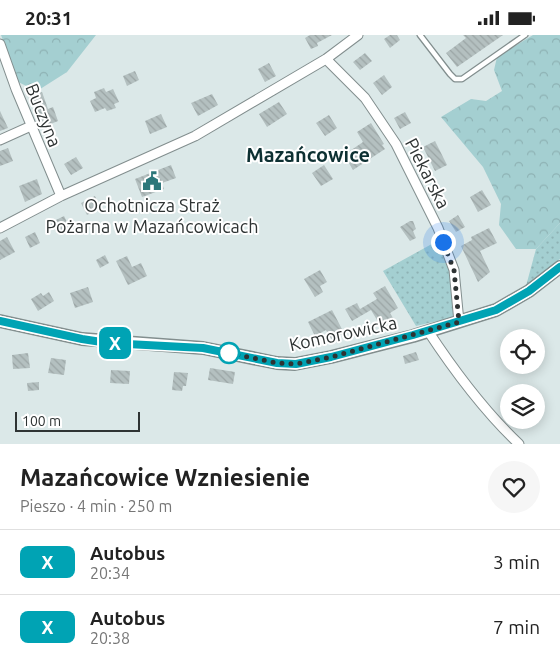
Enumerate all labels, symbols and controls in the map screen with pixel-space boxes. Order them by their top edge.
text: 20:31 [25,7,73,29]
street label: Buczyna [22,80,66,150]
street label: Piekarska [402,134,454,212]
district label: Mazańcowice [246,143,370,166]
public building icon: Ochotnicza Straż Pożarna w Mazańcowicach [141,170,163,192]
place label: Ochotnicza Straż Pożarna w Mazańcowicach [45,195,259,236]
your location [431,230,456,255]
street label: Komorowicka [287,312,399,354]
line badge: X [99,327,131,359]
map controls [500,329,545,429]
button: locate [500,329,545,374]
text: X [109,333,121,353]
unlabelled marker [218,342,240,364]
button: layers [500,384,545,429]
scale bar [15,409,140,432]
text: 100 m [22,413,61,429]
button: heart [488,461,540,513]
text: Mazańcowice Wzniesienie [20,464,310,491]
text: Pieszo · 4 min · 250 m [20,497,172,515]
text: Autobus [90,542,165,564]
text: 3 min [493,551,540,573]
text: X [42,552,53,572]
text: 20:34 [90,564,130,582]
text: Autobus [90,607,165,629]
text: 7 min [493,616,540,638]
text: X [42,617,53,637]
text: 20:38 [90,629,130,647]

